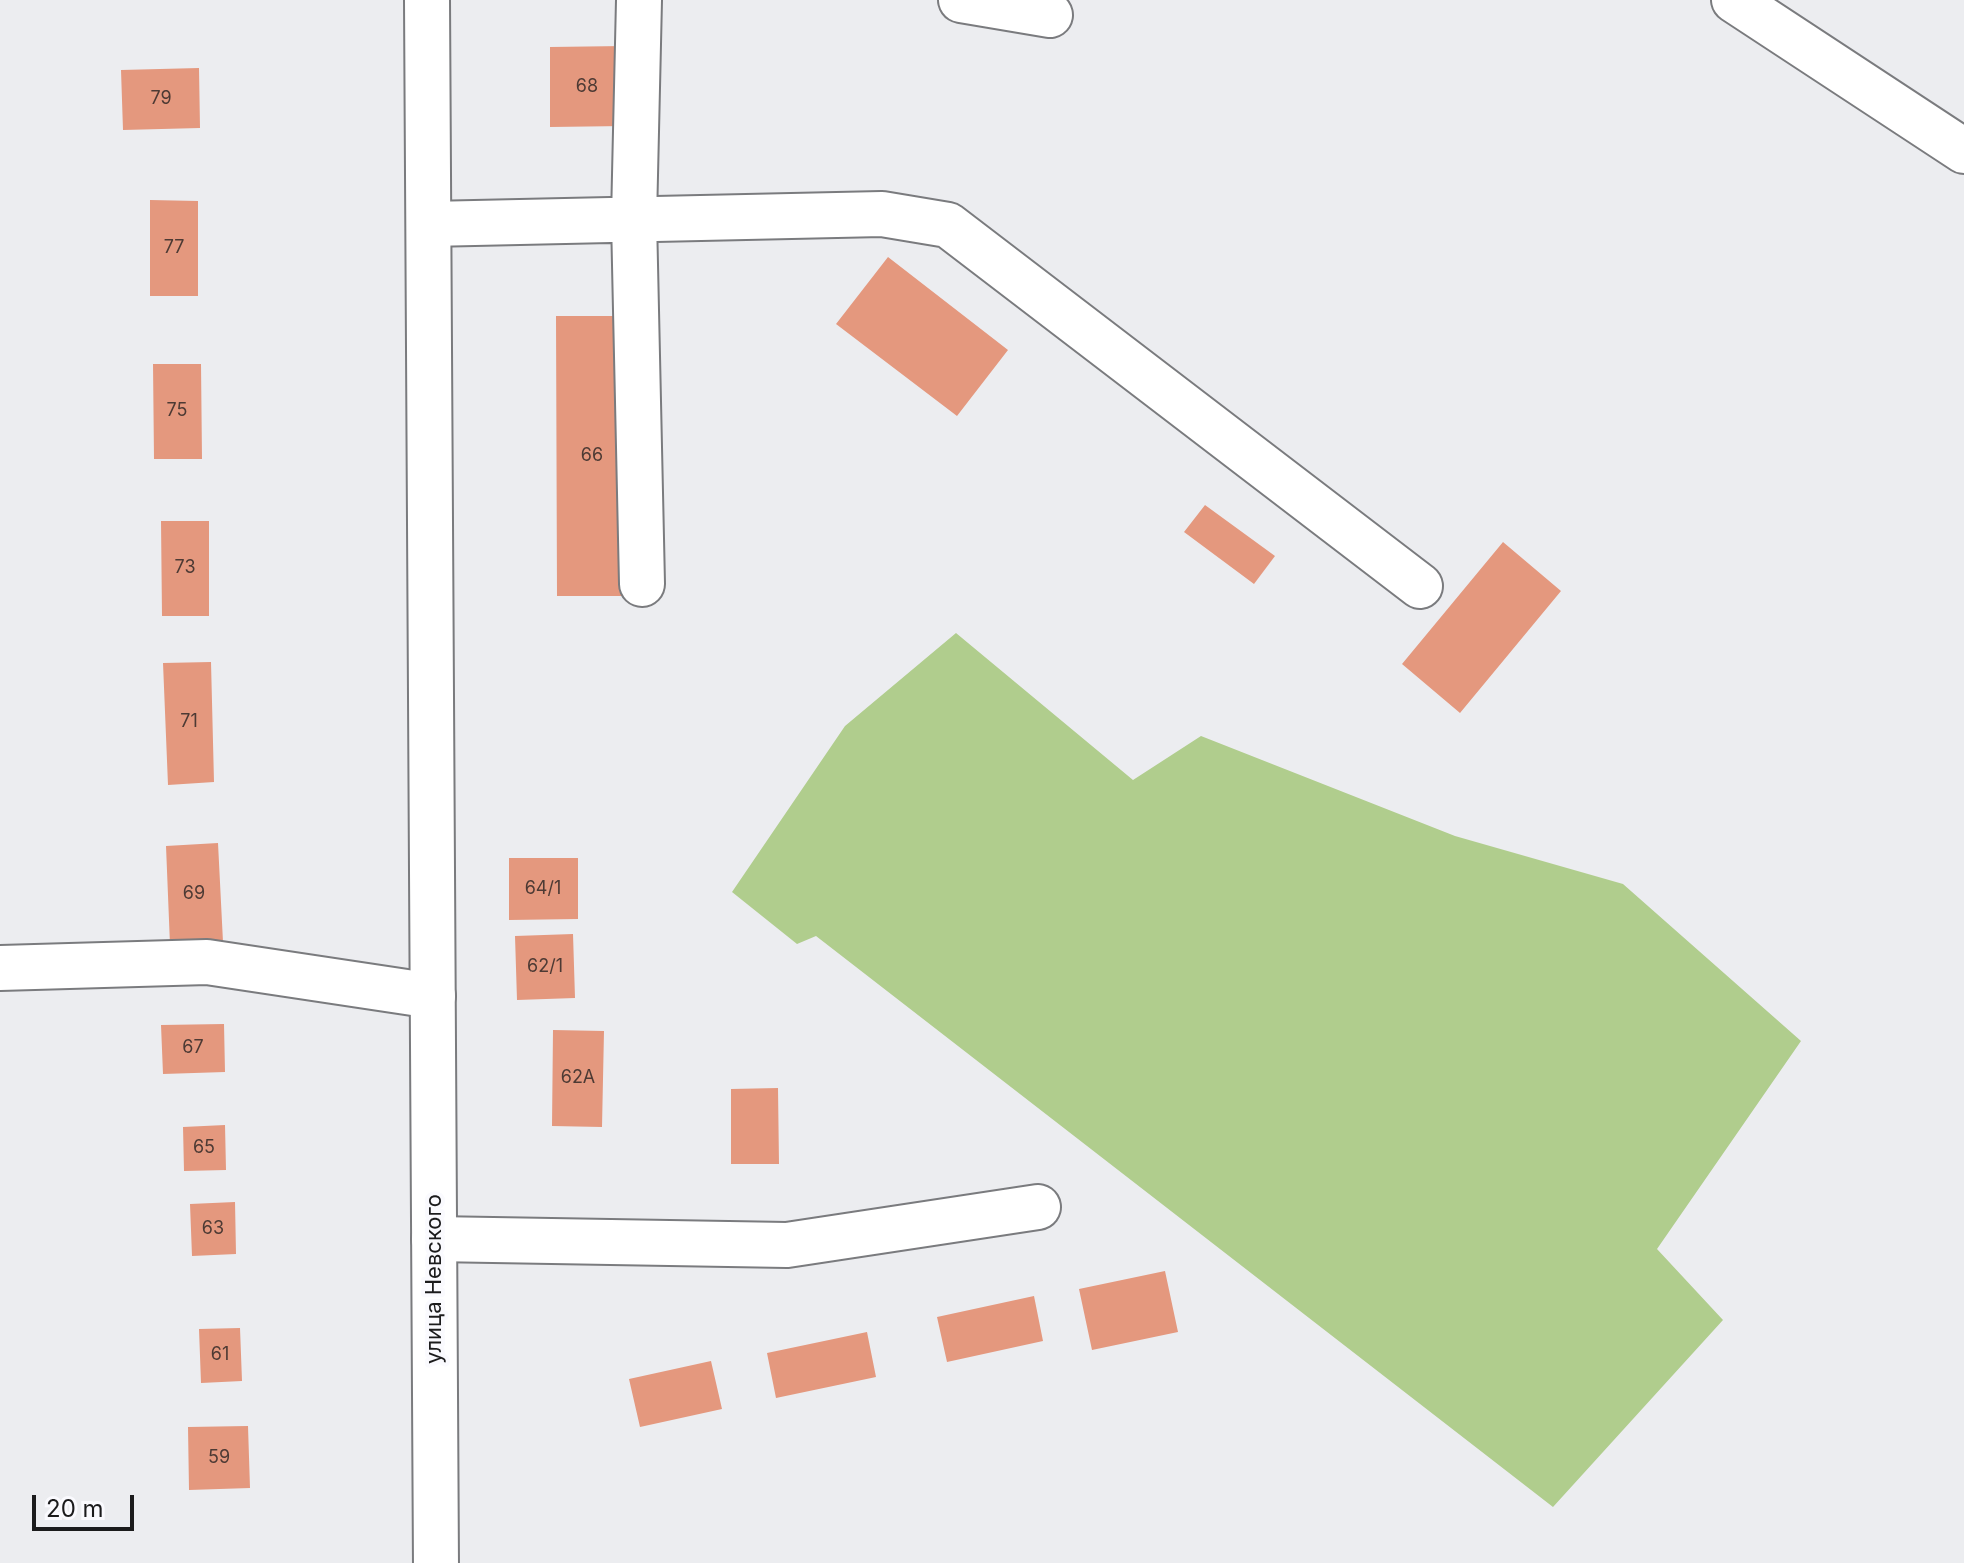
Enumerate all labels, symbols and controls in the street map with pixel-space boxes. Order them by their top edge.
house number: 68 [576,76,598,98]
house number: 79 [150,88,172,110]
house number: 77 [164,237,184,259]
house number: 75 [167,400,187,422]
house number: 66 [581,445,603,467]
house number: 73 [174,557,196,579]
house number: 71 [180,711,198,733]
house number: 64/1 [525,878,561,900]
house number: 69 [183,883,205,905]
house number: 62/1 [527,956,563,978]
house number: 67 [182,1037,204,1059]
house number: 62А [561,1067,595,1089]
house number: 65 [193,1137,215,1159]
street label: улица Невского [421,1194,447,1364]
house number: 63 [202,1218,224,1240]
house number: 61 [211,1344,229,1366]
house number: 59 [208,1447,230,1469]
scale bar [36,1479,138,1529]
text: 20 m [46,1494,104,1523]

